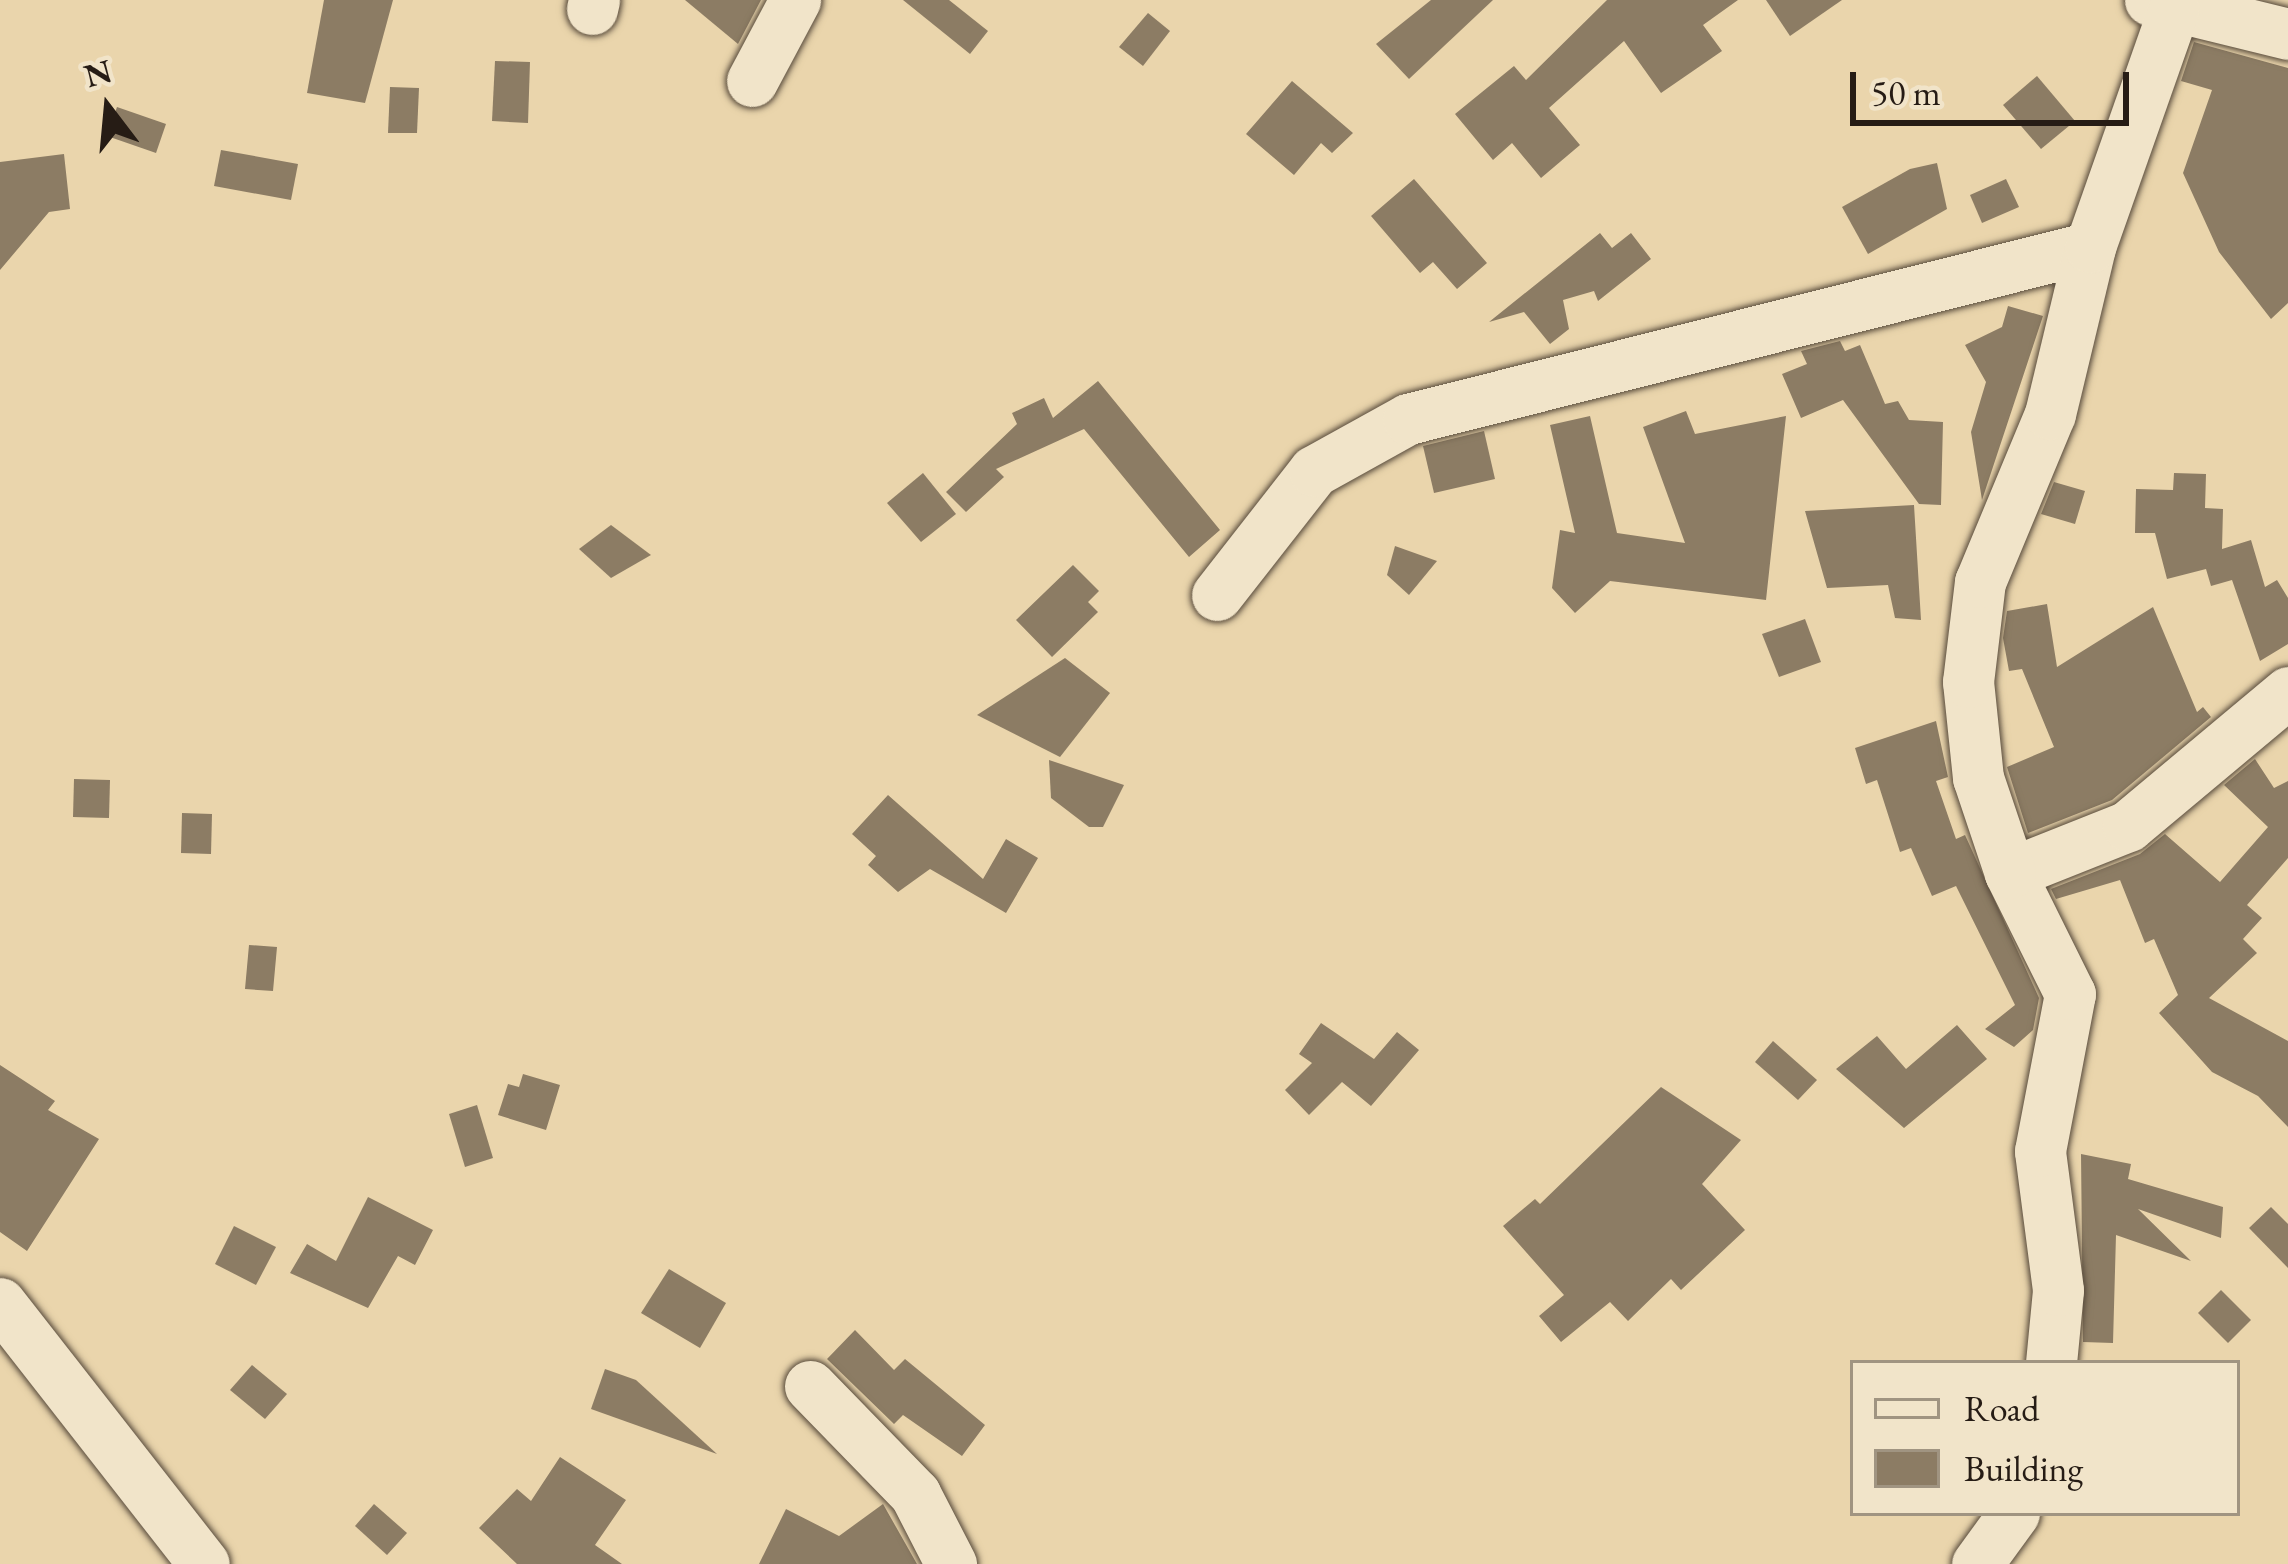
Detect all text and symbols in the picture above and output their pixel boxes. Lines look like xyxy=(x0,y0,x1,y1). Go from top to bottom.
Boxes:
north arrow xyxy=(48,48,168,168)
scale bar xyxy=(1856,48,2135,122)
text: N xyxy=(79,49,117,97)
text: 50 m xyxy=(1871,69,1941,116)
legend xyxy=(1850,1360,2240,1516)
text: Road xyxy=(1964,1385,2039,1432)
text: Building xyxy=(1964,1445,2083,1492)

